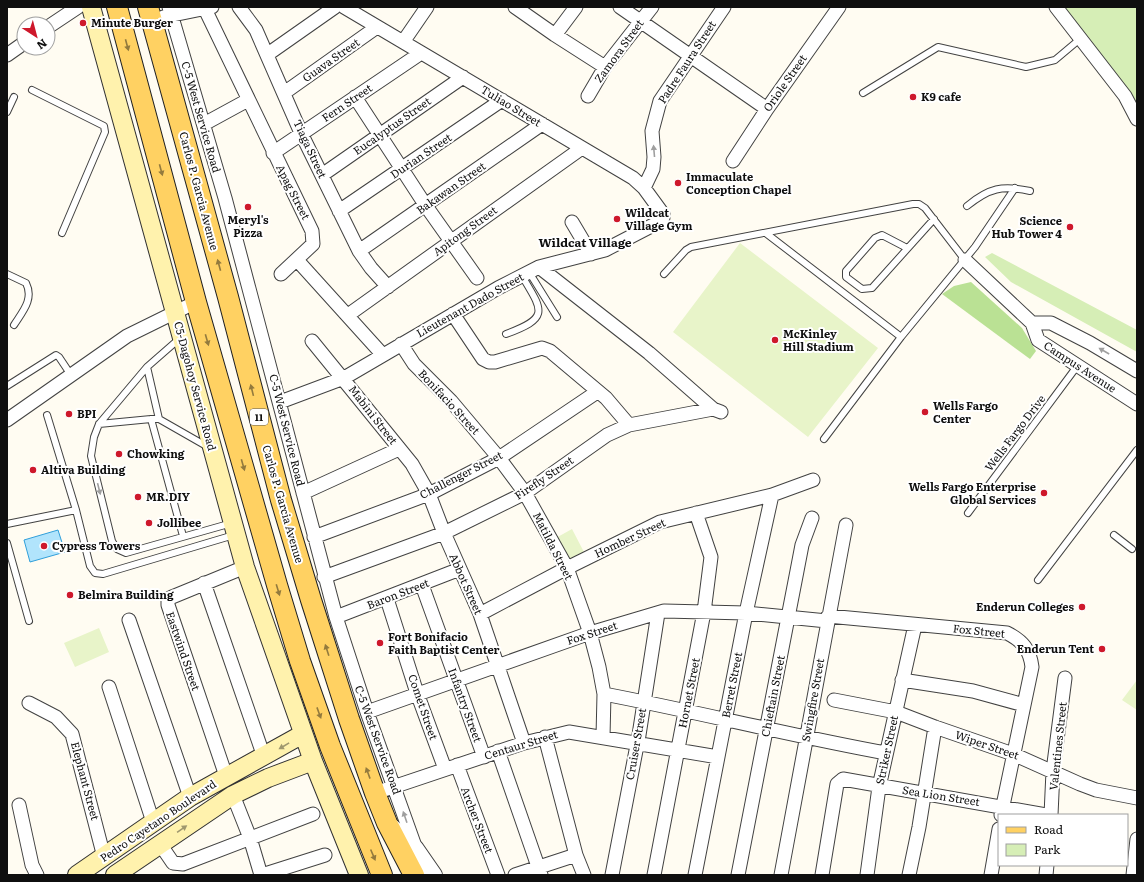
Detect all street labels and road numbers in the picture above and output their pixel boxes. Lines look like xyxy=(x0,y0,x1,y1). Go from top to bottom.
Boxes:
street label: Zamora Street xyxy=(590,15,647,85)
street label: Padre Faura Street xyxy=(653,16,719,106)
street label: Guava Street xyxy=(299,33,363,85)
street label: Oriole Street xyxy=(759,50,810,114)
street label: C-5 West Service Road xyxy=(178,59,226,174)
street label: Fern Street xyxy=(318,79,375,125)
street label: Tuliao Street xyxy=(478,81,545,130)
street label: Eucalyptus Street xyxy=(349,92,434,158)
street label: Tiaga Street xyxy=(290,117,332,181)
street label: Durian Street xyxy=(387,128,455,182)
street label: Carlos P. Garcia Avenue xyxy=(176,130,224,252)
street label: Bakawan Street xyxy=(412,157,489,217)
street label: Apag Street xyxy=(273,161,315,223)
street label: Apitong Street xyxy=(429,201,500,259)
street label: Lieutenant Dado Street xyxy=(413,268,527,340)
street label: C5-Dagohoy Service Road xyxy=(171,319,221,452)
street label: Campus Avenue xyxy=(1041,337,1120,396)
street label: Bonifacio Street xyxy=(415,365,485,438)
street label: C-5 West Service Road xyxy=(266,372,310,488)
street label: Mabini Street xyxy=(346,381,402,448)
street label: Wells Fargo Drive xyxy=(980,391,1048,474)
road number: 11 xyxy=(250,409,268,425)
street label: Carlos P. Garcia Avenue xyxy=(259,443,309,565)
street label: Challenger Street xyxy=(416,446,505,502)
street label: Firefly Street xyxy=(511,451,577,503)
street label: Matilda Street xyxy=(530,509,578,583)
street label: Homber Street xyxy=(591,513,668,561)
street label: Abbot Street xyxy=(446,551,488,617)
street label: Baron Street xyxy=(364,574,432,612)
street label: Eastwind Street xyxy=(163,609,205,693)
street label: Fox Street xyxy=(564,616,620,648)
street label: Fox Street xyxy=(952,619,1007,641)
street label: Berret Street xyxy=(717,650,745,719)
street label: Chieftain Street xyxy=(756,653,788,738)
street label: Hornet Street xyxy=(673,656,703,729)
street label: Swingfire Street xyxy=(797,656,827,743)
street label: Infantry Street xyxy=(445,665,487,745)
street label: Comet Street xyxy=(405,672,443,742)
street label: C-5 West Service Road xyxy=(352,683,406,797)
street label: Valentines Street xyxy=(1044,700,1070,791)
street label: Cruiser Street xyxy=(621,706,649,781)
street label: Striker Street xyxy=(871,713,901,786)
street label: Centaur Street xyxy=(482,725,560,763)
street label: Wiper Street xyxy=(953,726,1022,763)
street label: Elephant Street xyxy=(68,740,104,822)
street label: Pedro Cayetano Boulevard xyxy=(96,775,219,865)
street label: Sea Lion Street xyxy=(901,781,982,809)
street label: Archer Street xyxy=(458,784,498,856)

